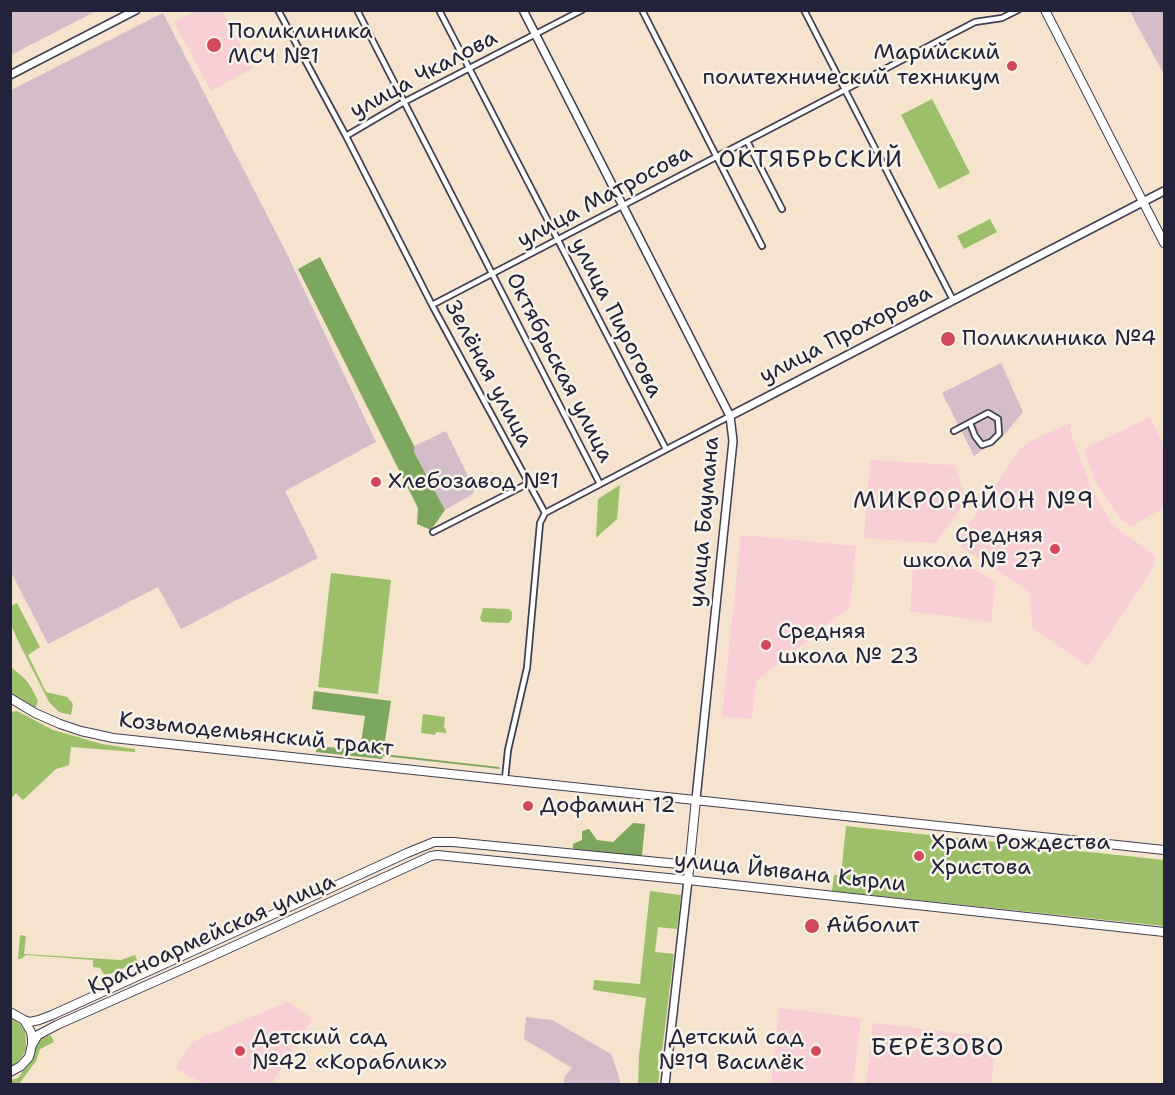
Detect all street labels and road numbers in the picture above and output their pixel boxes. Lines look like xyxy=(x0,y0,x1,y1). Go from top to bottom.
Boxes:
street label: улица Чкалова xyxy=(346,25,502,125)
street label: улица Матросова xyxy=(513,140,697,254)
street label: улица Пирогова xyxy=(564,234,668,402)
street label: Октябрьская улица xyxy=(500,269,618,467)
street label: улица Прохорова xyxy=(755,280,937,390)
street label: Зелёная улица xyxy=(438,296,538,452)
street label: улица Баумана xyxy=(684,435,726,609)
street label: Козьмодемьянский тракт xyxy=(117,707,395,763)
street label: улица Йывана Кырли xyxy=(673,848,907,898)
street label: Красноармейская улица xyxy=(84,869,340,1001)

